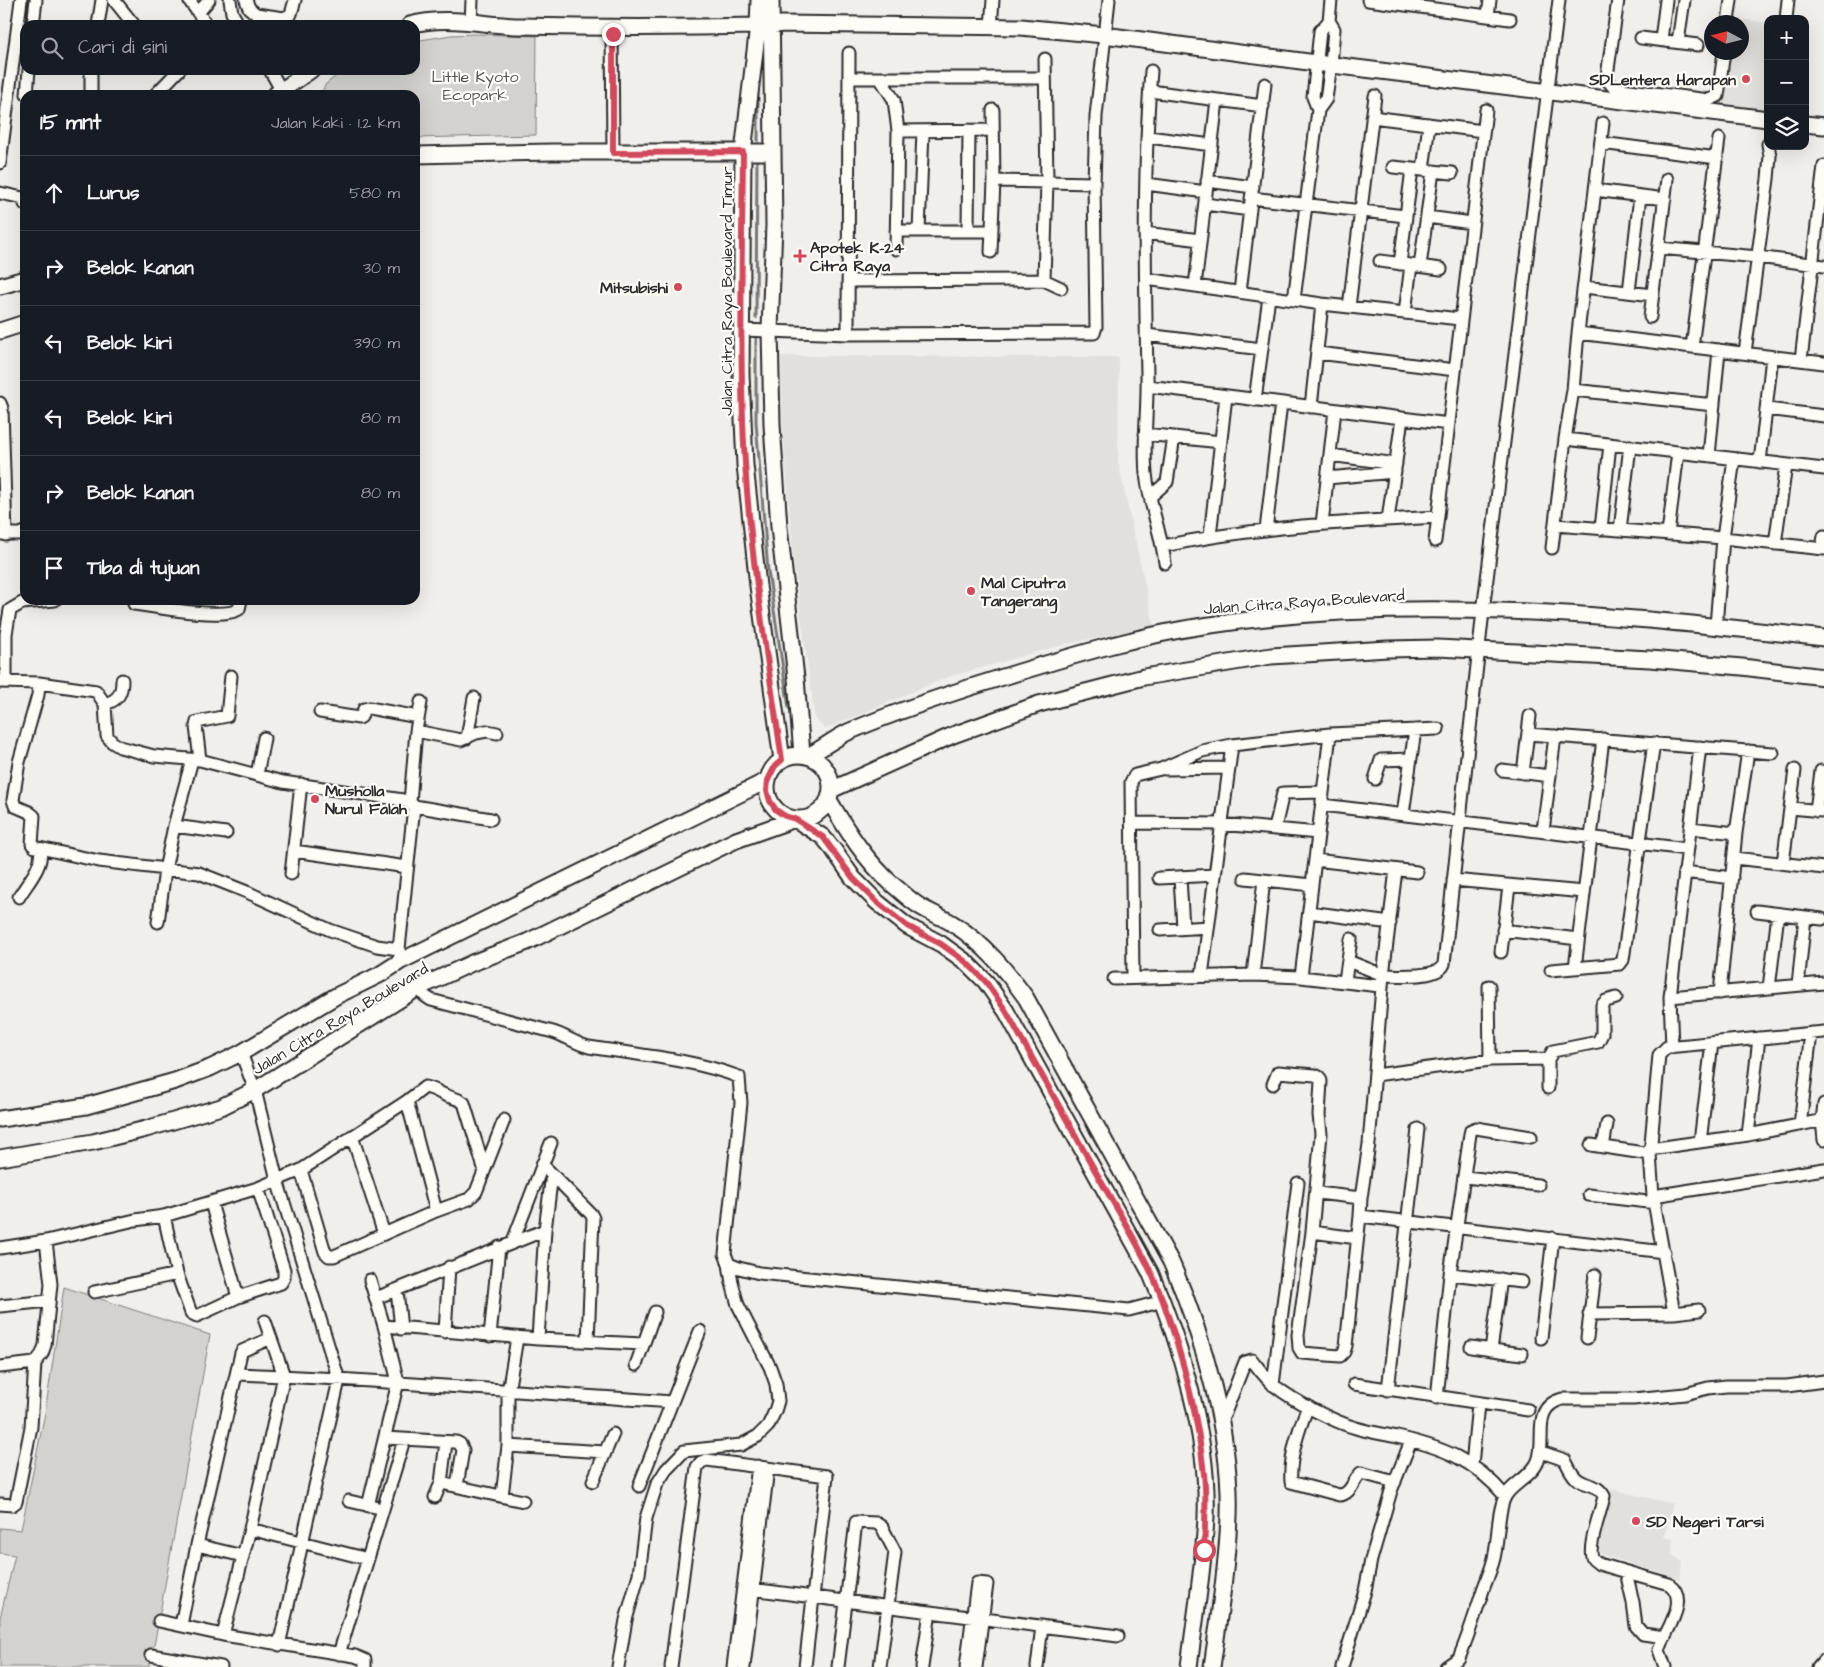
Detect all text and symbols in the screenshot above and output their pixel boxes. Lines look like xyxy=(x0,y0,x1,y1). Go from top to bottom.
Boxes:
north arrow xyxy=(1704,15,1749,60)
map controls xyxy=(1764,15,1809,150)
button: + xyxy=(1764,15,1809,60)
search box xyxy=(20,20,420,75)
route end xyxy=(602,23,625,46)
icon: search xyxy=(38,34,66,62)
text: Cari di sini xyxy=(78,34,167,61)
button: − xyxy=(1764,60,1809,105)
park label: Little Kyoto Ecopark xyxy=(432,66,518,106)
place label: SDLentera Harapan xyxy=(1588,69,1736,91)
marker: SDLentera Harapan xyxy=(1740,73,1752,85)
button: layers xyxy=(1764,105,1809,150)
text: 15 mnt xyxy=(40,108,101,137)
text: Jalan kaki · 1.2 km xyxy=(271,112,400,134)
street label: Jalan Citra Raya Boulevard Timur xyxy=(716,166,739,416)
icon: ahead xyxy=(40,179,68,207)
text: Lurus xyxy=(87,180,139,207)
text: 580 m xyxy=(349,182,400,204)
place label: Apotek K-24 Citra Raya xyxy=(810,237,904,278)
marker: Apotek K-24 Citra Raya xyxy=(794,250,806,262)
icon: right xyxy=(40,254,68,282)
text: Belok kanan xyxy=(87,255,194,282)
text: 30 m xyxy=(363,257,400,279)
place label: Mitsubishi xyxy=(600,277,669,299)
marker: Mitsubishi xyxy=(672,281,684,293)
icon: left xyxy=(40,329,68,357)
text: Belok kiri xyxy=(87,330,172,357)
text: 390 m xyxy=(354,332,400,354)
icon: left xyxy=(40,404,68,432)
text: Belok kiri xyxy=(87,405,172,432)
text: 80 m xyxy=(361,407,400,429)
icon: right xyxy=(40,479,68,507)
text: Belok kanan xyxy=(87,480,194,507)
text: 80 m xyxy=(361,482,400,504)
icon: arrive xyxy=(40,554,68,582)
text: Tiba di tujuan xyxy=(87,555,199,582)
place label: Mal Ciputra Tangerang xyxy=(980,572,1066,614)
street label: Jalan Citra Raya Boulevard xyxy=(1203,584,1405,621)
marker: Mal Ciputra Tangerang xyxy=(965,585,977,597)
place label: Musholla Nurul Falah xyxy=(325,780,408,820)
marker: Musholla Nurul Falah xyxy=(309,793,321,805)
street label: Jalan Citra Raya Boulevard xyxy=(249,958,433,1081)
place label: SD Negeri Tarsi xyxy=(1645,1511,1764,1535)
marker: SD Negeri Tarsi xyxy=(1630,1515,1642,1527)
route start xyxy=(1193,1539,1216,1562)

